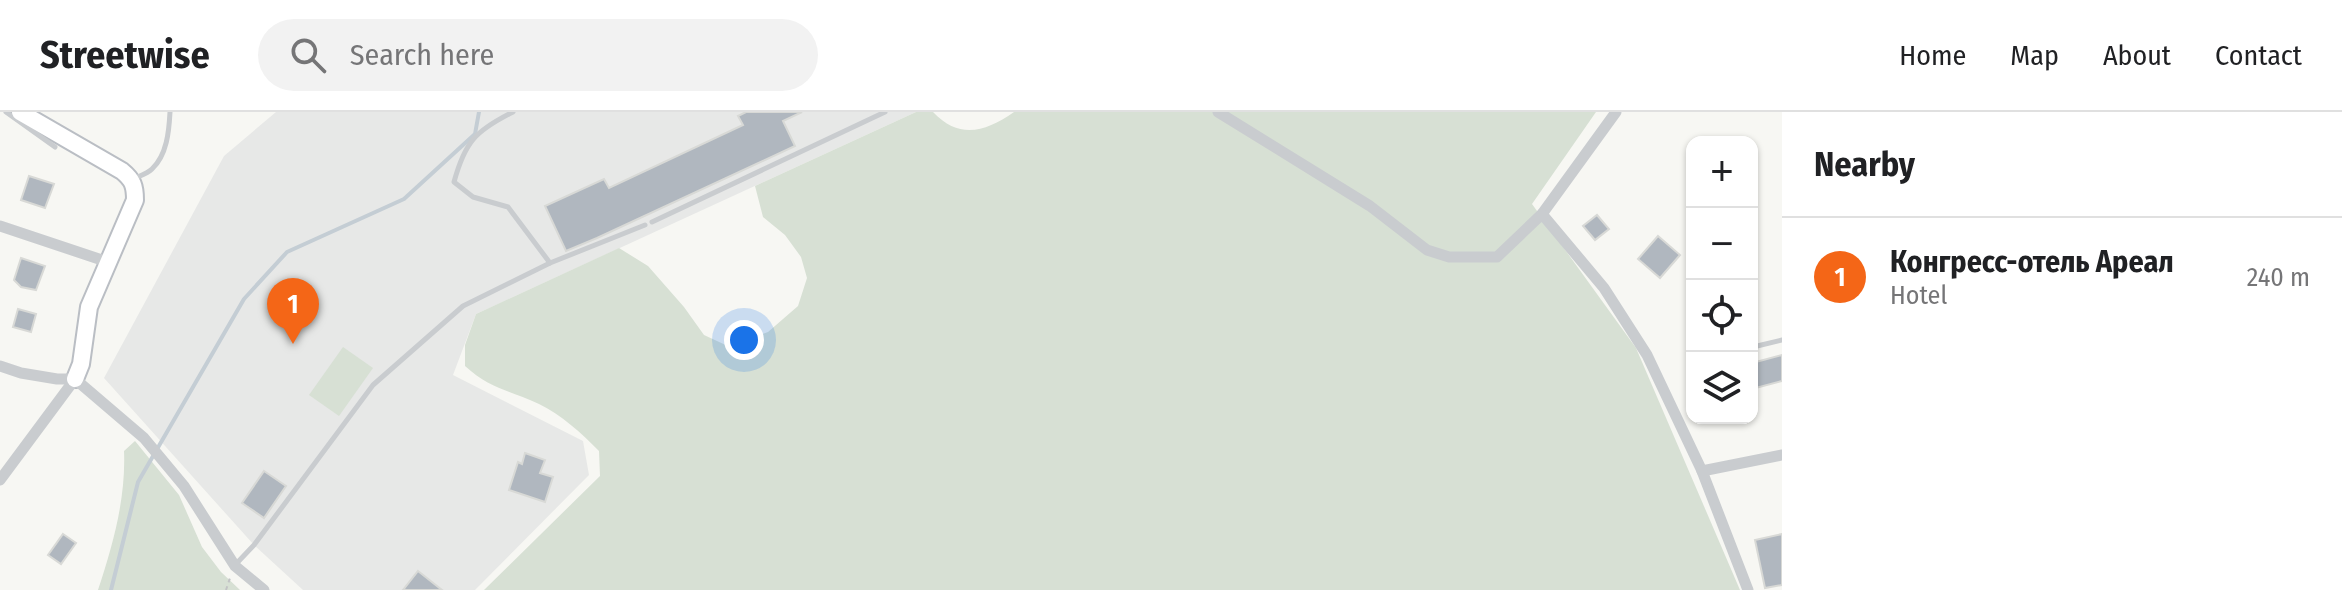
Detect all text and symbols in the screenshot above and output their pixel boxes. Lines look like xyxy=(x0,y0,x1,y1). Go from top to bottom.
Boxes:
search box xyxy=(258,19,818,91)
text: Streetwise xyxy=(40,32,210,78)
icon: search xyxy=(286,33,330,77)
text: Search here xyxy=(350,37,494,73)
text: Home xyxy=(1899,39,1966,72)
text: Map xyxy=(2010,39,2059,72)
text: About xyxy=(2103,39,2171,72)
text: Contact xyxy=(2215,39,2302,72)
map controls xyxy=(1686,136,1758,424)
button: + xyxy=(1686,136,1758,208)
text: Nearby xyxy=(1814,144,1915,185)
button: − xyxy=(1686,208,1758,280)
text: Конгресс-отель Ареал xyxy=(1890,244,2174,280)
text: 1 xyxy=(1835,262,1846,293)
text: 240 m xyxy=(2247,262,2310,293)
pin: 1 xyxy=(267,278,319,344)
button: locate xyxy=(1686,280,1758,352)
text: Hotel xyxy=(1890,280,1947,311)
your location xyxy=(724,320,764,360)
button: layers xyxy=(1686,352,1758,424)

